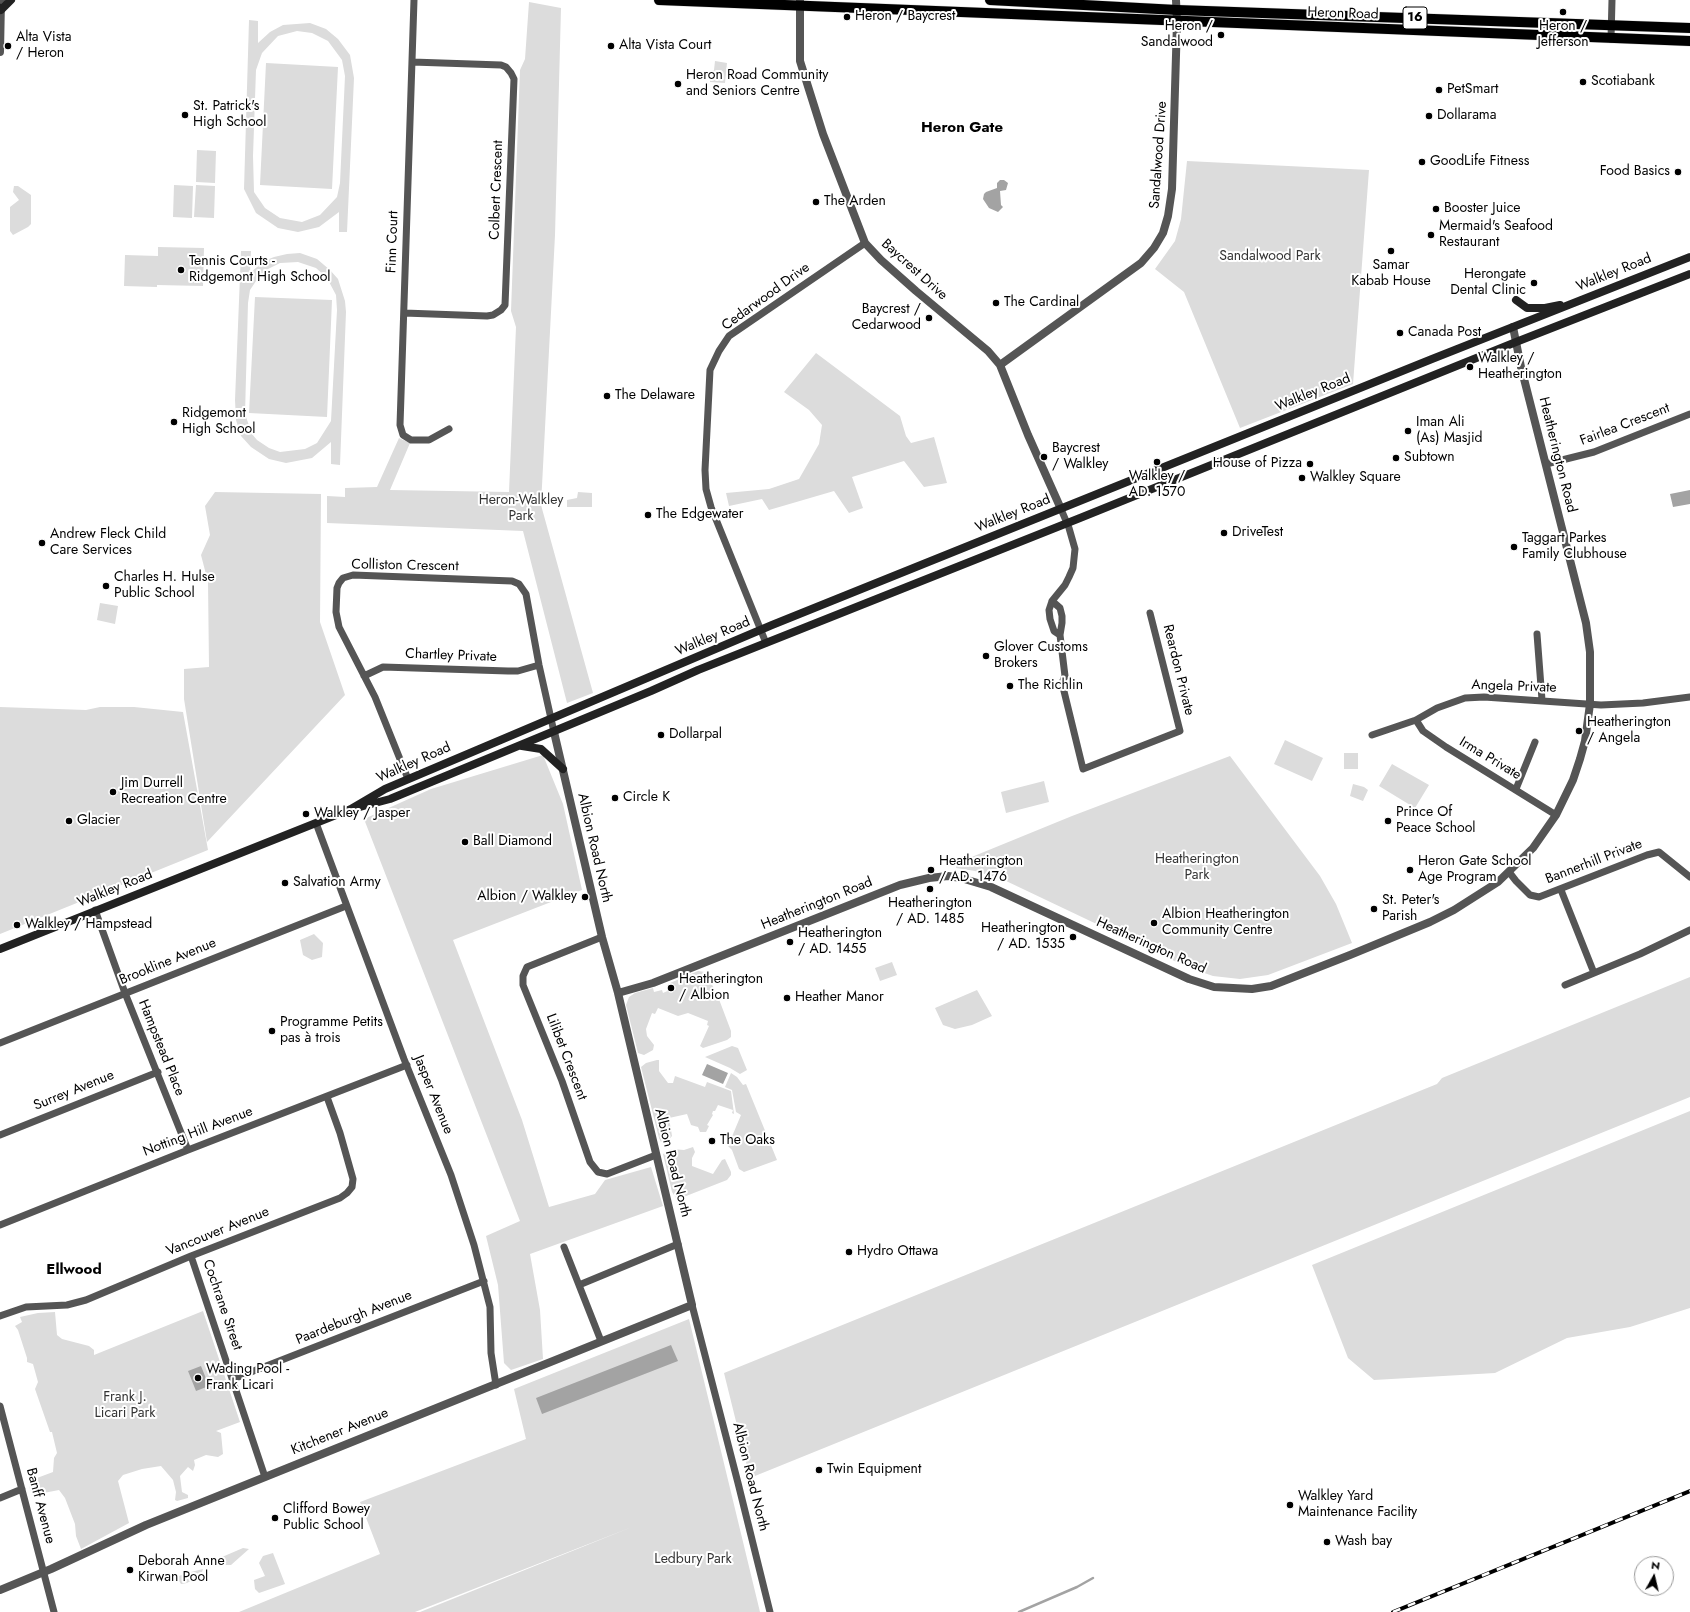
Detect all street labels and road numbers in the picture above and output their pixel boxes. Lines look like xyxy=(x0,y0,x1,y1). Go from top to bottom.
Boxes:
street label: Heron Road xyxy=(1307,4,1379,24)
road number: 16 xyxy=(1403,7,1427,29)
street label: Sandalwood Drive xyxy=(1147,101,1171,209)
street label: Colbert Crescent xyxy=(487,140,507,240)
street label: Finn Court xyxy=(384,211,402,273)
street label: Baycrest Drive xyxy=(877,236,951,304)
street label: Walkley Road xyxy=(1574,250,1654,296)
street label: Cedarwood Drive xyxy=(719,259,813,335)
street label: Walkley Road xyxy=(1273,370,1353,416)
street label: Heatherington Road xyxy=(1535,396,1579,514)
street label: Fairlea Crescent xyxy=(1578,400,1672,450)
street label: Walkley Road xyxy=(973,491,1053,537)
street label: Colliston Crescent xyxy=(351,557,459,575)
street label: Walkley Road xyxy=(673,614,753,660)
street label: Reardon Private xyxy=(1159,623,1197,717)
street label: Chartley Private xyxy=(405,646,497,666)
street label: Angela Private xyxy=(1471,677,1557,697)
street label: Irma Private xyxy=(1456,734,1524,784)
street label: Walkley Road xyxy=(374,739,454,787)
street label: Albion Road North xyxy=(573,792,615,904)
street label: Bannerhill Private xyxy=(1543,836,1645,888)
street label: Walkley Road xyxy=(75,866,155,912)
street label: Heatherington Road xyxy=(759,874,875,934)
street label: Heatherington Road xyxy=(1094,914,1208,978)
street label: Brookline Avenue xyxy=(117,935,219,989)
street label: Hampstead Place xyxy=(134,997,188,1099)
street label: Lilibet Crescent xyxy=(542,1011,590,1103)
street label: Jasper Avenue xyxy=(410,1053,456,1137)
street label: Surrey Avenue xyxy=(31,1067,117,1115)
street label: Notting Hill Avenue xyxy=(141,1103,255,1161)
street label: Albion Road North xyxy=(650,1107,694,1219)
street label: Vancouver Avenue xyxy=(164,1204,272,1260)
street label: Cochrane Street xyxy=(199,1257,245,1353)
street label: Paardeburgh Avenue xyxy=(293,1287,415,1349)
street label: Kitchener Avenue xyxy=(289,1405,391,1459)
street label: Albion Road North xyxy=(728,1421,772,1533)
street label: Banff Avenue xyxy=(22,1466,58,1546)

